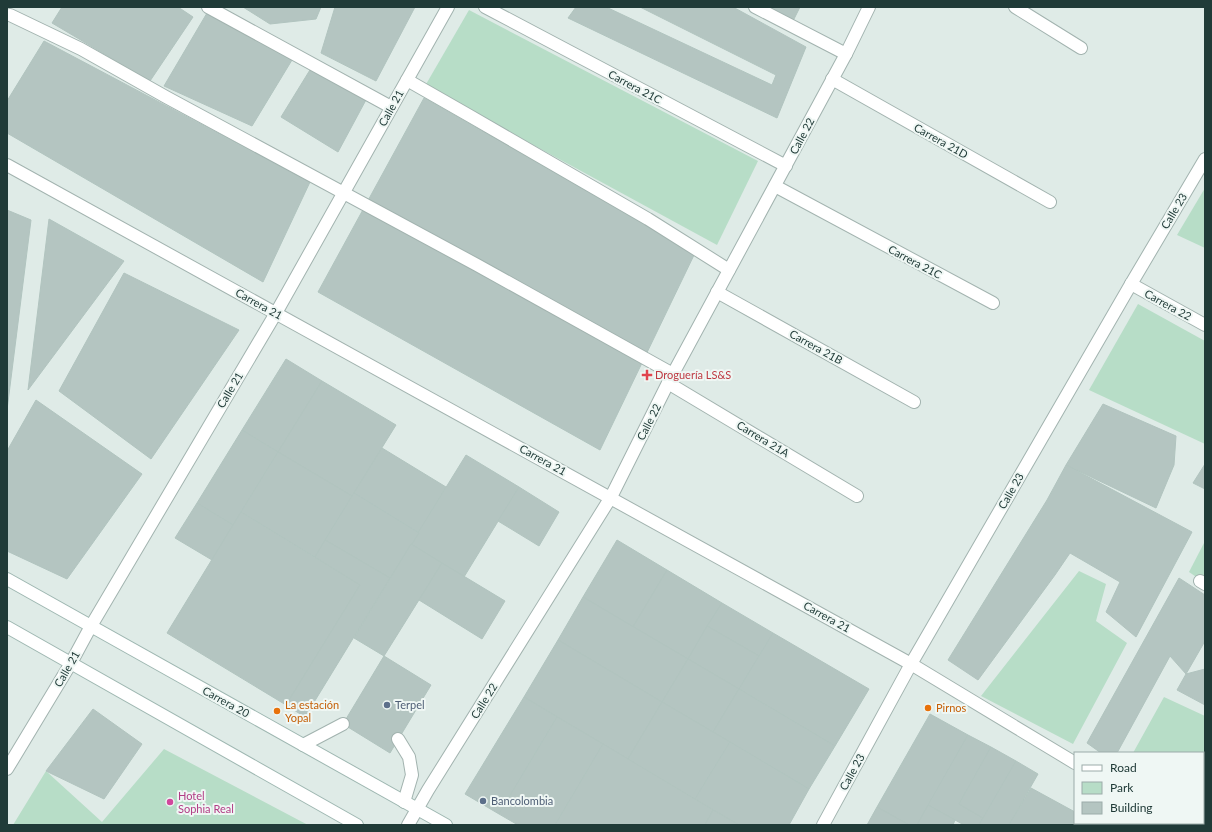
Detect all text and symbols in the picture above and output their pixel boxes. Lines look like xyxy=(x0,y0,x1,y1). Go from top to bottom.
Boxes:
street label: Carrera 21C xyxy=(606,67,665,106)
street label: Calle 21 xyxy=(375,87,406,128)
street label: Calle 22 xyxy=(787,115,817,156)
street label: Carrera 21D xyxy=(912,120,971,161)
street label: Calle 23 xyxy=(1158,191,1189,231)
street label: Carrera 21C xyxy=(886,242,945,281)
street label: Carrera 21 xyxy=(234,285,285,322)
street label: Carrera 22 xyxy=(1143,286,1194,323)
street label: Carrera 21B xyxy=(788,327,845,366)
place label: Droguería LS&S xyxy=(655,368,731,381)
street label: Calle 21 xyxy=(214,370,245,410)
marker: Droguería LS&S xyxy=(642,370,652,380)
street label: Calle 22 xyxy=(634,401,663,442)
street label: Carrera 21A xyxy=(735,418,792,460)
street label: Carrera 21 xyxy=(518,441,569,478)
street label: Calle 23 xyxy=(995,470,1026,511)
street label: Carrera 21 xyxy=(802,598,853,635)
street label: Calle 21 xyxy=(51,648,82,689)
street label: Calle 22 xyxy=(468,681,500,721)
street label: Carrera 20 xyxy=(201,683,252,720)
place label: La estación Yopal xyxy=(285,698,339,724)
place label: Terpel xyxy=(395,698,425,711)
marker: Terpel xyxy=(382,700,392,710)
place label: Pirnos xyxy=(936,701,967,714)
marker: Pirnos xyxy=(923,703,933,713)
marker: La estación Yopal xyxy=(272,706,282,716)
street label: Calle 23 xyxy=(836,751,867,792)
legend xyxy=(1074,752,1204,824)
text: Road xyxy=(1110,760,1137,775)
text: Park xyxy=(1110,780,1134,795)
place label: Hotel Sophia Real xyxy=(178,789,234,815)
place label: Bancolombia xyxy=(491,794,553,807)
marker: Bancolombia xyxy=(478,796,488,806)
marker: Hotel Sophia Real xyxy=(165,797,175,807)
text: Building xyxy=(1110,800,1153,815)

